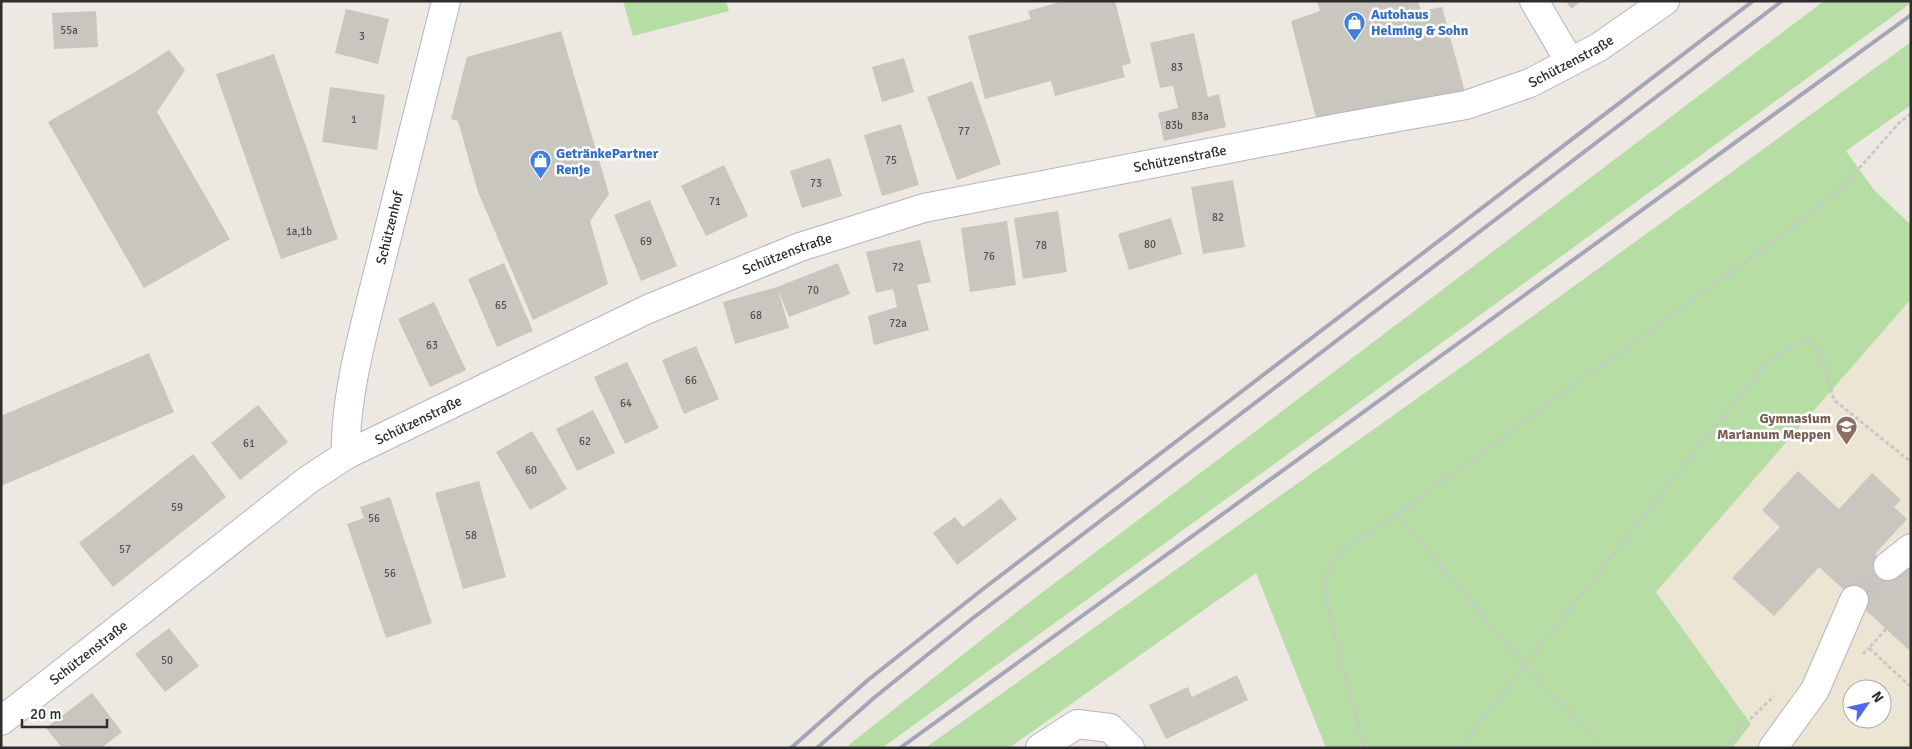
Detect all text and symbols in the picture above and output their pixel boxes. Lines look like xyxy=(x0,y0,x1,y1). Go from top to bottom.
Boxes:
place label: Autohaus Helming & Sohn xyxy=(1371,6,1469,39)
shop icon: Autohaus Helming & Sohn xyxy=(1343,10,1367,41)
house number: 55a xyxy=(60,24,78,37)
house number: 3 xyxy=(359,30,365,43)
street label: Schützenstraße xyxy=(1525,31,1617,91)
house number: 83 xyxy=(1171,61,1183,74)
house number: 83a xyxy=(1191,110,1209,123)
house number: 1 xyxy=(351,113,357,126)
house number: 83b xyxy=(1165,119,1183,132)
house number: 77 xyxy=(958,125,970,138)
street label: Schützenstraße xyxy=(1132,141,1228,176)
place label: GetränkePartner Renje xyxy=(556,145,659,178)
shop icon: GetränkePartner Renje xyxy=(528,149,552,180)
house number: 75 xyxy=(885,154,897,167)
house number: 73 xyxy=(810,177,822,190)
street label: Schützenhof xyxy=(372,188,407,266)
house number: 71 xyxy=(709,195,721,208)
house number: 82 xyxy=(1212,211,1224,224)
house number: 1a,1b xyxy=(286,225,312,238)
street label: Schützenstraße xyxy=(740,229,834,278)
house number: 69 xyxy=(640,235,652,248)
house number: 80 xyxy=(1144,238,1156,251)
house number: 78 xyxy=(1035,239,1047,252)
house number: 76 xyxy=(983,250,995,263)
house number: 72 xyxy=(892,261,904,274)
house number: 70 xyxy=(807,284,819,297)
house number: 65 xyxy=(495,299,507,312)
house number: 68 xyxy=(750,309,762,322)
house number: 72a xyxy=(889,317,907,330)
house number: 63 xyxy=(426,339,438,352)
house number: 66 xyxy=(685,374,697,387)
street label: Schützenstraße xyxy=(372,392,464,448)
house number: 64 xyxy=(620,397,632,410)
place label: Gymnasium Marianum Meppen xyxy=(1717,410,1831,443)
school or university icon: Gymnasium Marianum Meppen xyxy=(1835,414,1859,445)
house number: 62 xyxy=(579,435,591,448)
house number: 61 xyxy=(243,437,255,450)
house number: 60 xyxy=(525,464,537,477)
house number: 59 xyxy=(171,501,183,514)
house number: 56 xyxy=(368,512,380,525)
house number: 58 xyxy=(465,529,477,542)
house number: 57 xyxy=(119,543,131,556)
house number: 56 xyxy=(384,567,396,580)
street label: Schützenstraße xyxy=(46,617,131,688)
house number: 50 xyxy=(161,654,173,667)
north arrow xyxy=(1842,679,1892,729)
text: N xyxy=(1868,688,1887,706)
scale bar xyxy=(22,696,108,728)
text: 20 m xyxy=(30,705,61,723)

